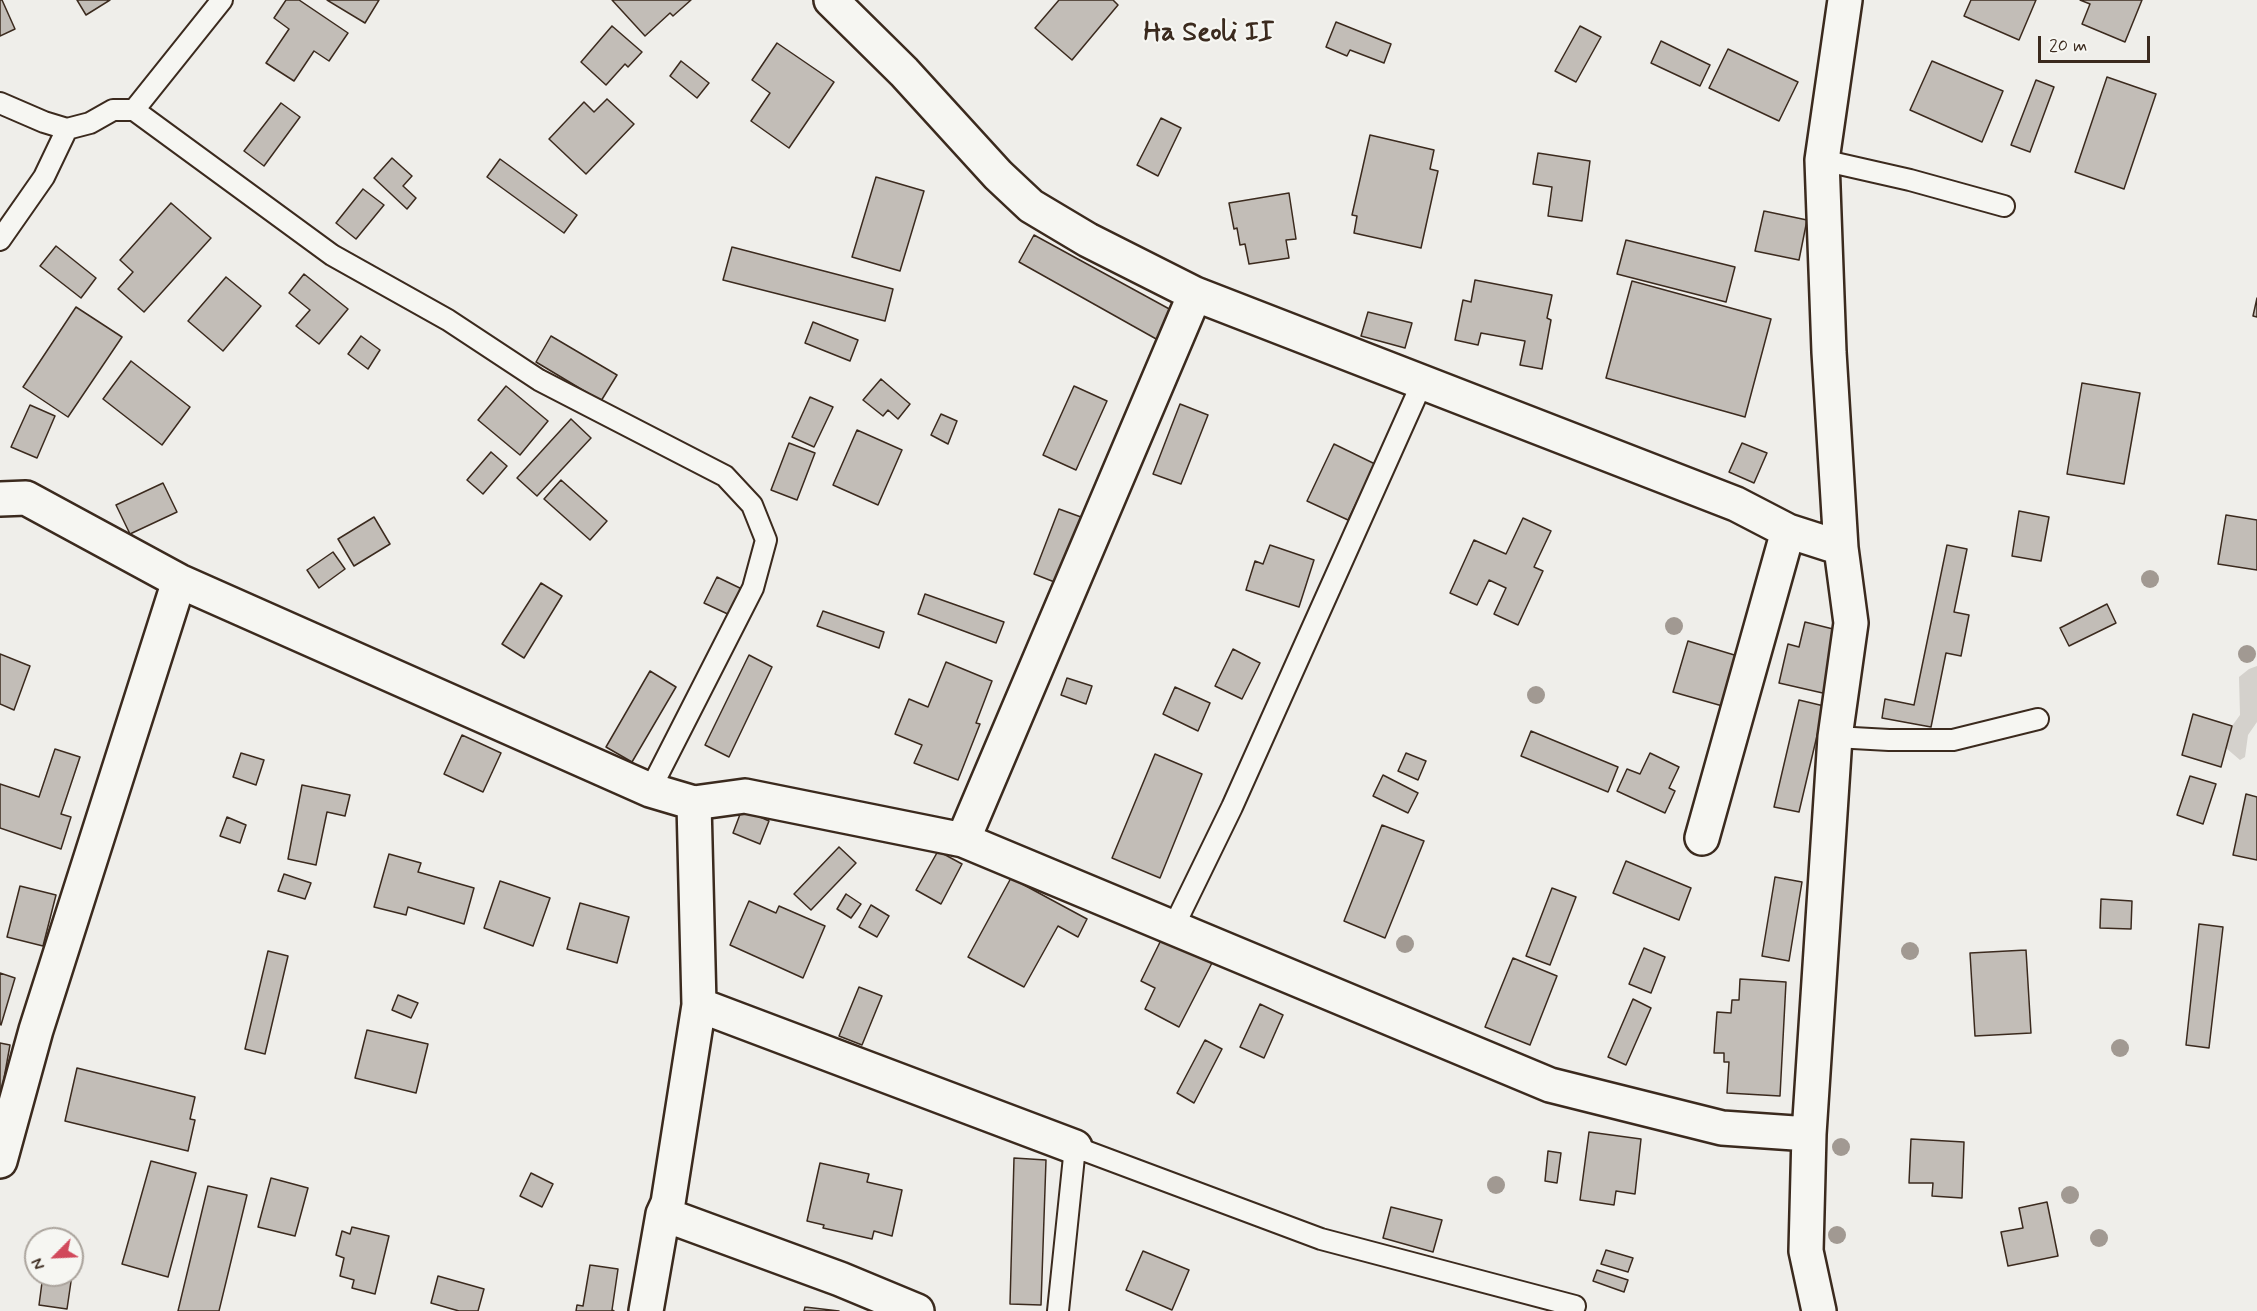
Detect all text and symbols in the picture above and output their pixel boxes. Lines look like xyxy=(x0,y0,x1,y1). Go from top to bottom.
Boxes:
district label: Ha Seoli II xyxy=(1144,18,1274,50)
scale bar xyxy=(2041,24,2154,62)
text: 20 m xyxy=(2049,34,2087,58)
north arrow xyxy=(24,1227,84,1287)
text: N xyxy=(27,1255,51,1273)

